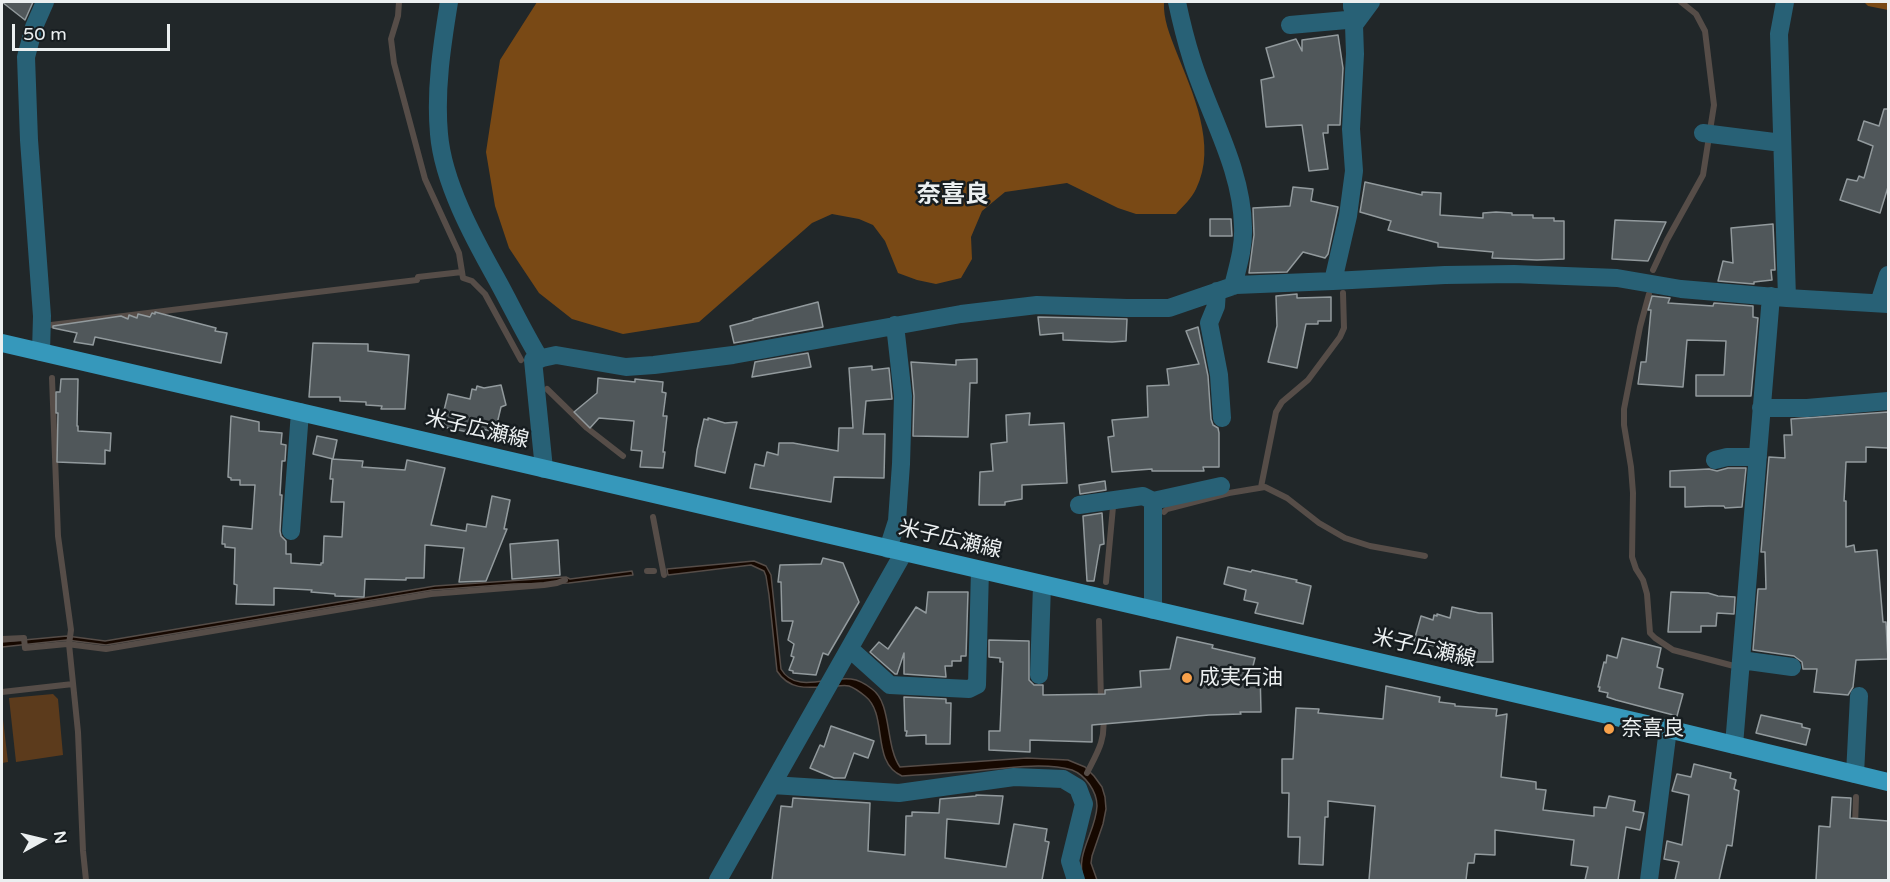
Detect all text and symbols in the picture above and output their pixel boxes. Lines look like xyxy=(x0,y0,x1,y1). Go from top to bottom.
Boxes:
scale bar xyxy=(15,12,172,50)
text: 50 m xyxy=(23,23,67,45)
district label: 奈喜良 xyxy=(917,182,989,210)
street label: 米子広瀬線 xyxy=(423,406,531,454)
street label: 米子広瀬線 xyxy=(896,516,1004,564)
street label: 米子広瀬線 xyxy=(1370,625,1478,673)
place label: 成実石油 xyxy=(1199,665,1283,691)
marker: 成実石油 xyxy=(1180,671,1194,685)
place label: 奈喜良 xyxy=(1621,716,1684,742)
marker: 奈喜良 xyxy=(1602,722,1616,736)
north arrow xyxy=(12,810,72,870)
text: N xyxy=(49,830,71,845)

